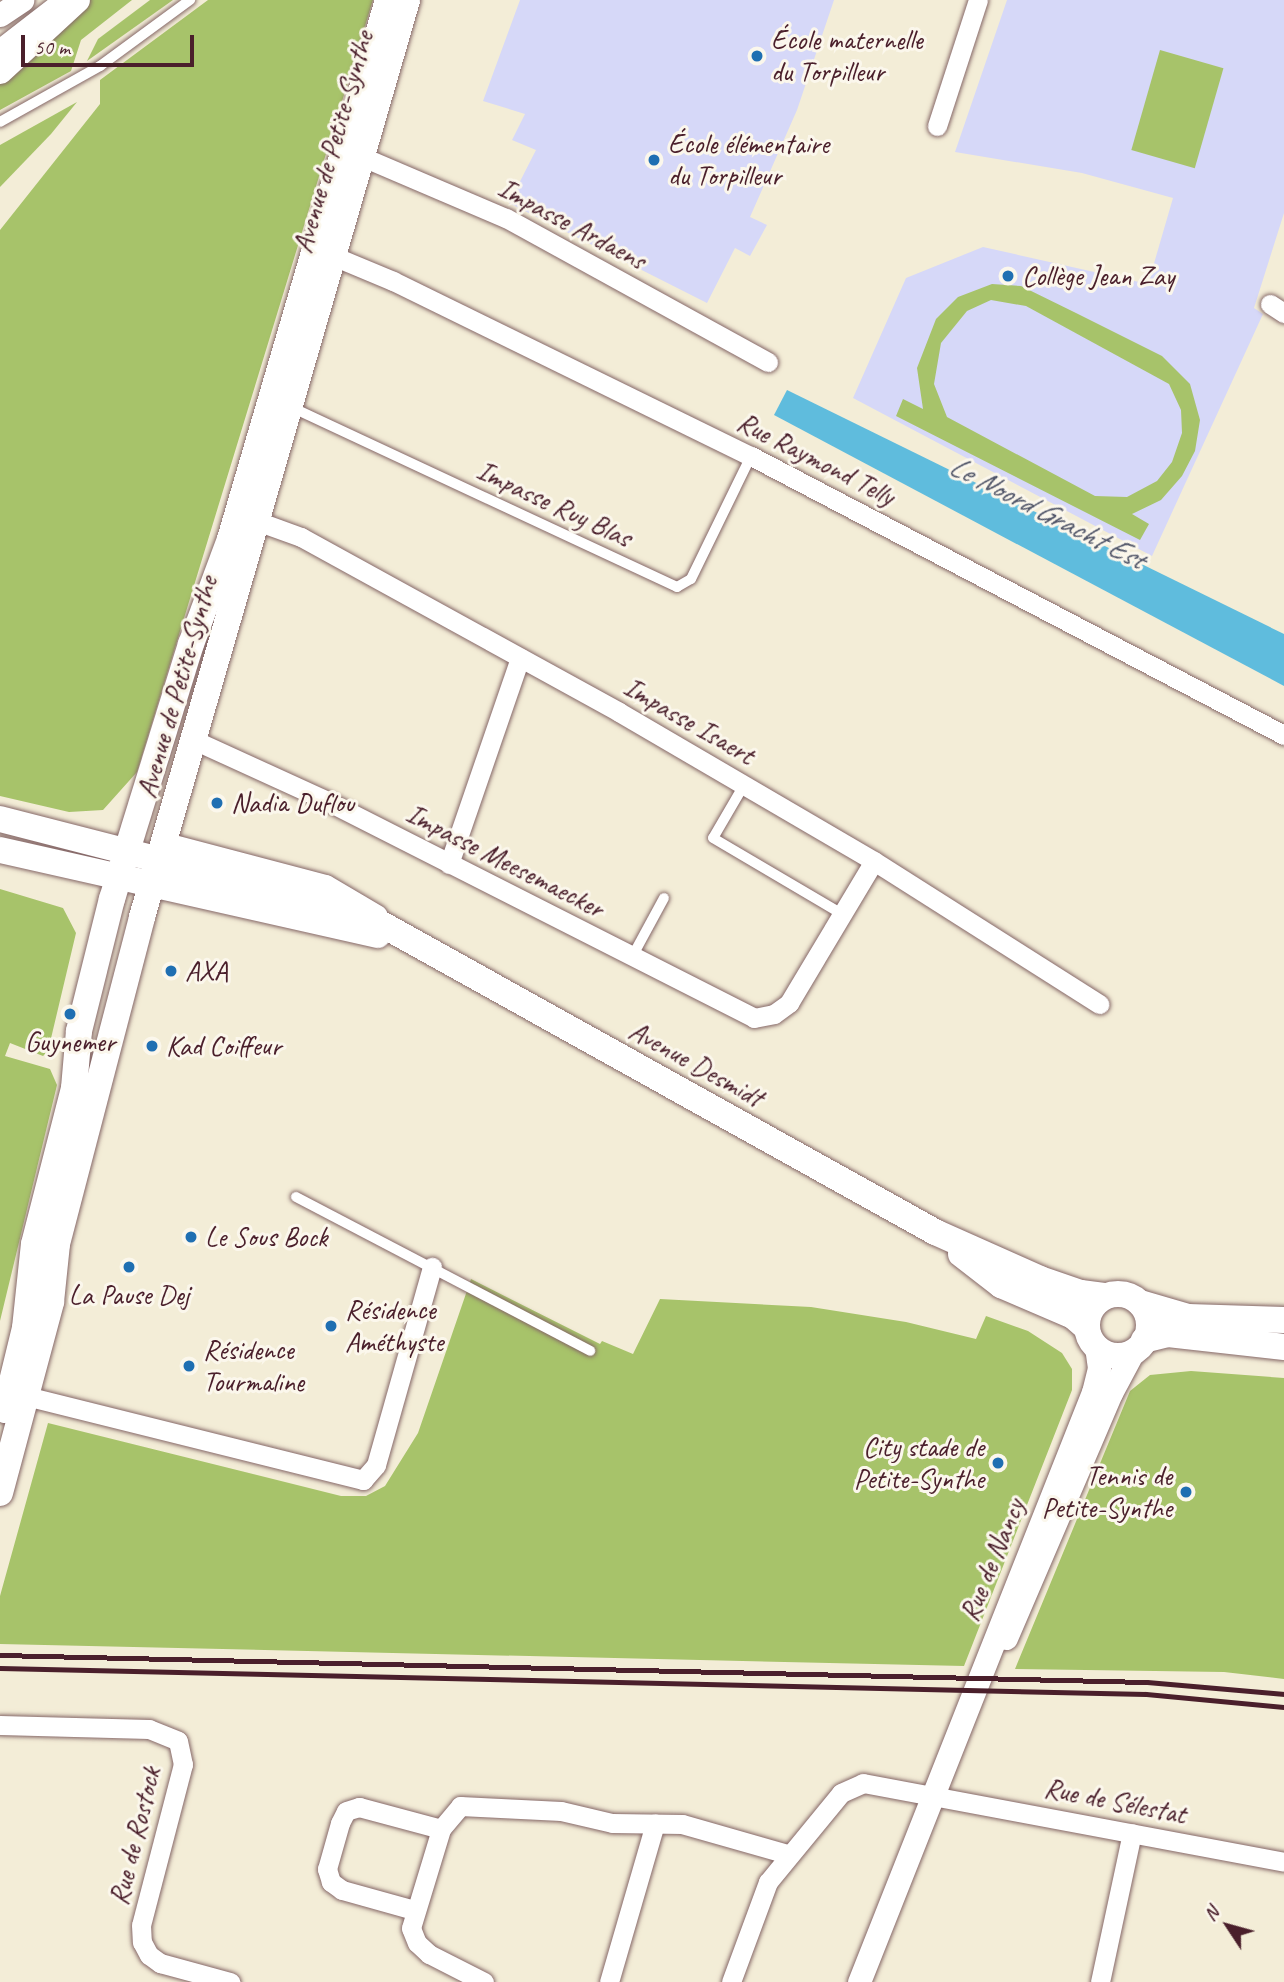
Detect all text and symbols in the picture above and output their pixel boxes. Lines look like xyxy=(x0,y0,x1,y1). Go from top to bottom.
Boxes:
scale bar xyxy=(24,21,198,65)
place label: École maternelle du Torpilleur xyxy=(771,23,923,89)
street label: Avenue de Petite-Synthe xyxy=(285,28,381,256)
text: 50 m xyxy=(34,34,70,60)
marker: École maternelle du Torpilleur xyxy=(749,48,765,64)
place label: École élémentaire du Torpilleur xyxy=(668,127,829,193)
marker: École élémentaire du Torpilleur xyxy=(646,152,662,168)
street label: Impasse Ardaens xyxy=(492,171,652,277)
place label: Collège Jean Zay xyxy=(1022,259,1173,293)
marker: Collège Jean Zay xyxy=(1000,268,1016,284)
street label: Rue Raymond Telly xyxy=(732,405,900,513)
water label: Le Noord Gracht Est xyxy=(943,447,1151,577)
street label: Impasse Ruy Blas xyxy=(471,454,637,554)
street label: Avenue de Petite-Synthe xyxy=(129,573,225,801)
street label: Impasse Isaert xyxy=(617,670,761,772)
place label: Nadia Duflou xyxy=(231,786,354,820)
marker: Nadia Duflou xyxy=(209,795,225,811)
street label: Impasse Meesemaecker xyxy=(399,796,611,926)
place label: AXA xyxy=(185,954,228,988)
marker: AXA xyxy=(163,963,179,979)
marker: Guynemer xyxy=(62,1006,78,1022)
street label: Avenue Desmidt xyxy=(623,1013,769,1115)
place label: Guynemer xyxy=(25,1025,115,1059)
place label: Kad Coiffeur xyxy=(166,1029,281,1063)
marker: Kad Coiffeur xyxy=(144,1038,160,1054)
place label: Le Sous Bock xyxy=(205,1220,327,1254)
marker: Le Sous Bock xyxy=(183,1229,199,1245)
marker: La Pause Dej xyxy=(121,1259,137,1275)
place label: La Pause Dej xyxy=(68,1278,190,1312)
place label: Résidence Améthyste xyxy=(345,1293,443,1359)
marker: Résidence Améthyste xyxy=(323,1318,339,1334)
place label: Résidence Tourmaline xyxy=(203,1333,304,1399)
marker: Résidence Tourmaline xyxy=(181,1358,197,1374)
place label: City stade de Petite-Synthe xyxy=(854,1430,984,1496)
marker: City stade de Petite-Synthe xyxy=(990,1455,1006,1471)
place label: Tennis de Petite-Synthe xyxy=(1042,1459,1172,1525)
marker: Tennis de Petite-Synthe xyxy=(1178,1484,1194,1500)
street label: Rue de Nancy xyxy=(952,1494,1032,1626)
street label: Rue de Rostock xyxy=(102,1763,168,1909)
street label: Rue de Sélestat xyxy=(1042,1771,1188,1831)
north arrow xyxy=(1193,1891,1263,1961)
text: N xyxy=(1198,1902,1224,1925)

